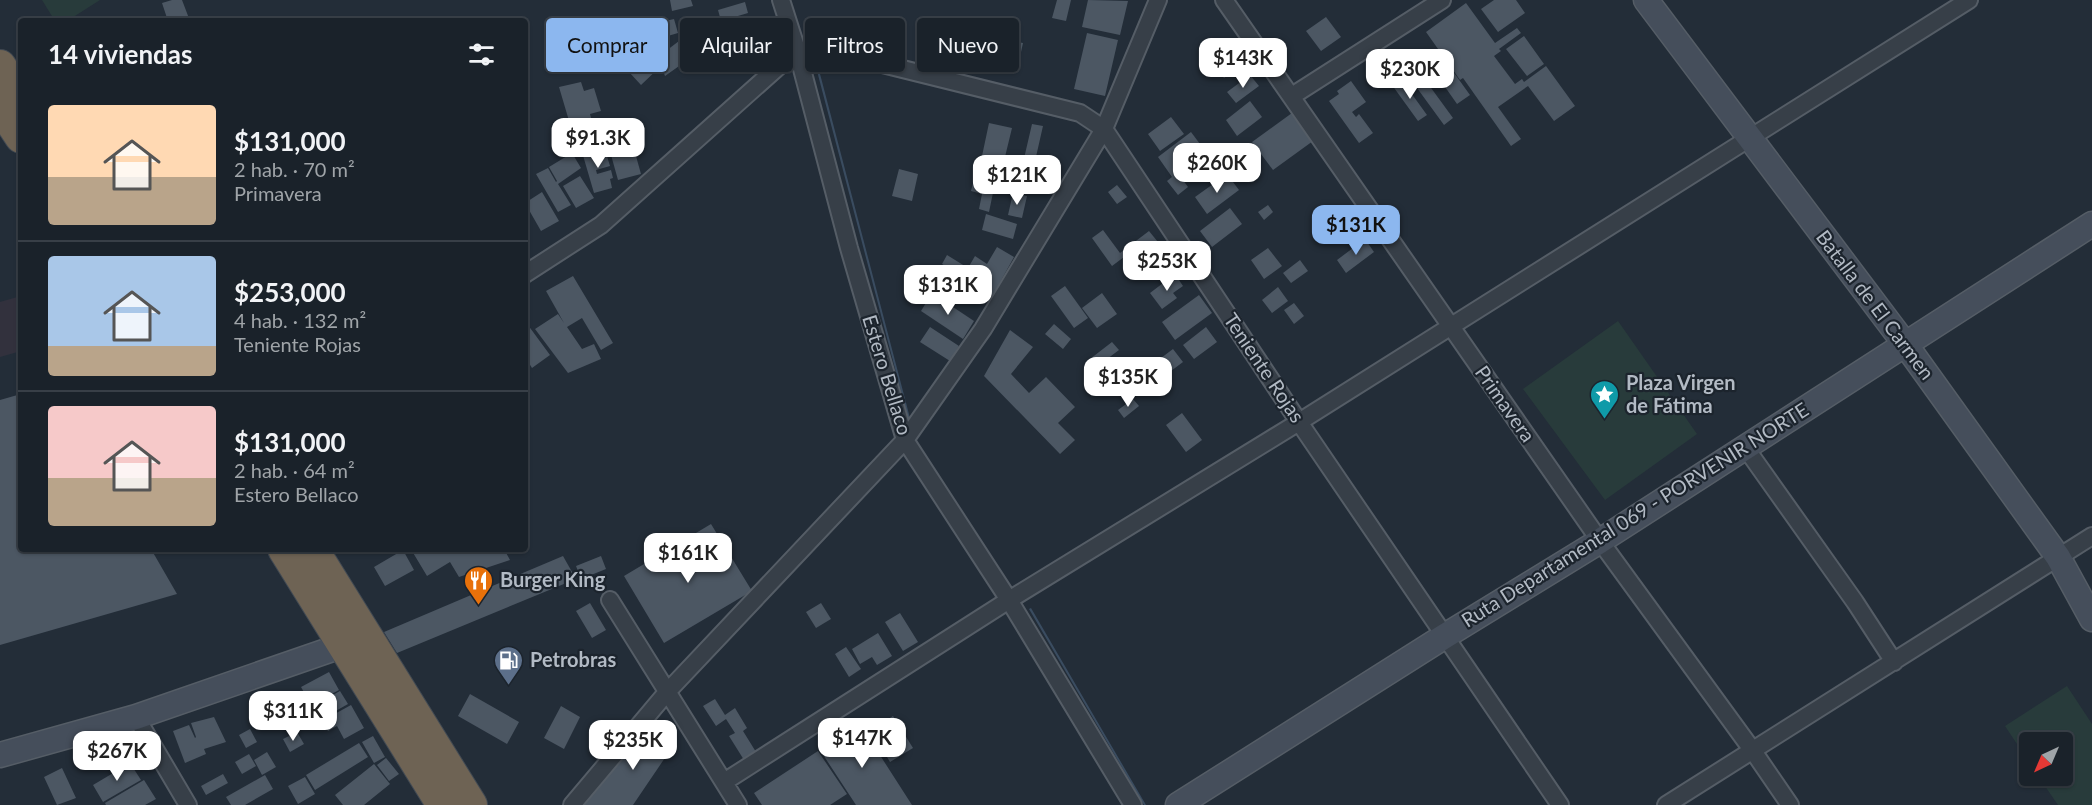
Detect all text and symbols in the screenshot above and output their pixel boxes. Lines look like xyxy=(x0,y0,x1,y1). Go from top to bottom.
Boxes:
chip: Comprar xyxy=(546,18,668,72)
chip: Alquilar xyxy=(680,18,793,72)
chip: Filtros xyxy=(805,18,905,72)
chip: Nuevo xyxy=(917,18,1019,72)
text: 14 viviendas xyxy=(48,38,192,70)
icon: filters xyxy=(465,38,498,71)
pin: $143K xyxy=(1201,38,1285,89)
text: $143K xyxy=(1213,45,1273,69)
pin: $230K xyxy=(1368,49,1452,100)
text: $230K xyxy=(1380,56,1440,80)
pin: $91.3K xyxy=(549,118,647,169)
text: $131,000 xyxy=(234,125,346,157)
text: $91.3K xyxy=(566,125,630,149)
icon: home xyxy=(96,129,168,201)
pin: $260K xyxy=(1175,143,1259,194)
text: $260K xyxy=(1187,150,1247,174)
pin: $121K xyxy=(975,155,1059,206)
text: 2 hab. · 70 m² xyxy=(234,157,355,181)
text: $121K xyxy=(987,162,1047,186)
text: Primavera xyxy=(234,181,322,205)
pin: $131K xyxy=(1314,205,1398,256)
text: $131K xyxy=(1326,212,1386,236)
street label: Batalla de El Carmen xyxy=(1812,225,1940,384)
pin: $253K xyxy=(1125,241,1209,292)
text: $253K xyxy=(1137,248,1197,272)
pin: $131K xyxy=(906,265,990,316)
text: $131K xyxy=(918,272,978,296)
text: $253,000 xyxy=(234,276,346,308)
icon: home xyxy=(96,280,168,352)
text: 4 hab. · 132 m² xyxy=(234,308,366,332)
street label: Teniente Rojas xyxy=(1219,308,1310,427)
street label: Estero Bellaco xyxy=(858,312,918,438)
text: Teniente Rojas xyxy=(234,332,361,356)
pin: $135K xyxy=(1086,357,1170,408)
street label: Primavera xyxy=(1471,361,1541,446)
text: $135K xyxy=(1098,364,1158,388)
place label: Plaza Virgen de Fátima xyxy=(1626,370,1736,417)
place icon: Plaza Virgen de Fátima xyxy=(1589,378,1621,420)
street label: Ruta Departamental 069 - PORVENIR NORTE xyxy=(1457,397,1812,632)
text: $131,000 xyxy=(234,426,346,458)
icon: home xyxy=(96,430,168,502)
text: 2 hab. · 64 m² xyxy=(234,458,355,482)
text: Estero Bellaco xyxy=(234,482,359,506)
pin: $161K xyxy=(646,533,730,584)
text: $161K xyxy=(658,540,718,564)
restaurant icon: Burger King xyxy=(463,564,495,606)
place label: Burger King xyxy=(500,567,606,591)
fuel station icon: Petrobras xyxy=(493,644,525,686)
place label: Petrobras xyxy=(530,647,616,671)
pin: $311K xyxy=(251,691,335,742)
text: $311K xyxy=(263,698,323,722)
pin: $147K xyxy=(820,718,904,769)
pin: $235K xyxy=(591,720,675,771)
text: $147K xyxy=(832,725,892,749)
text: $235K xyxy=(603,727,663,751)
pin: $267K xyxy=(75,731,159,782)
north arrow xyxy=(2019,732,2073,786)
map controls xyxy=(2019,732,2073,786)
text: $267K xyxy=(87,738,147,762)

